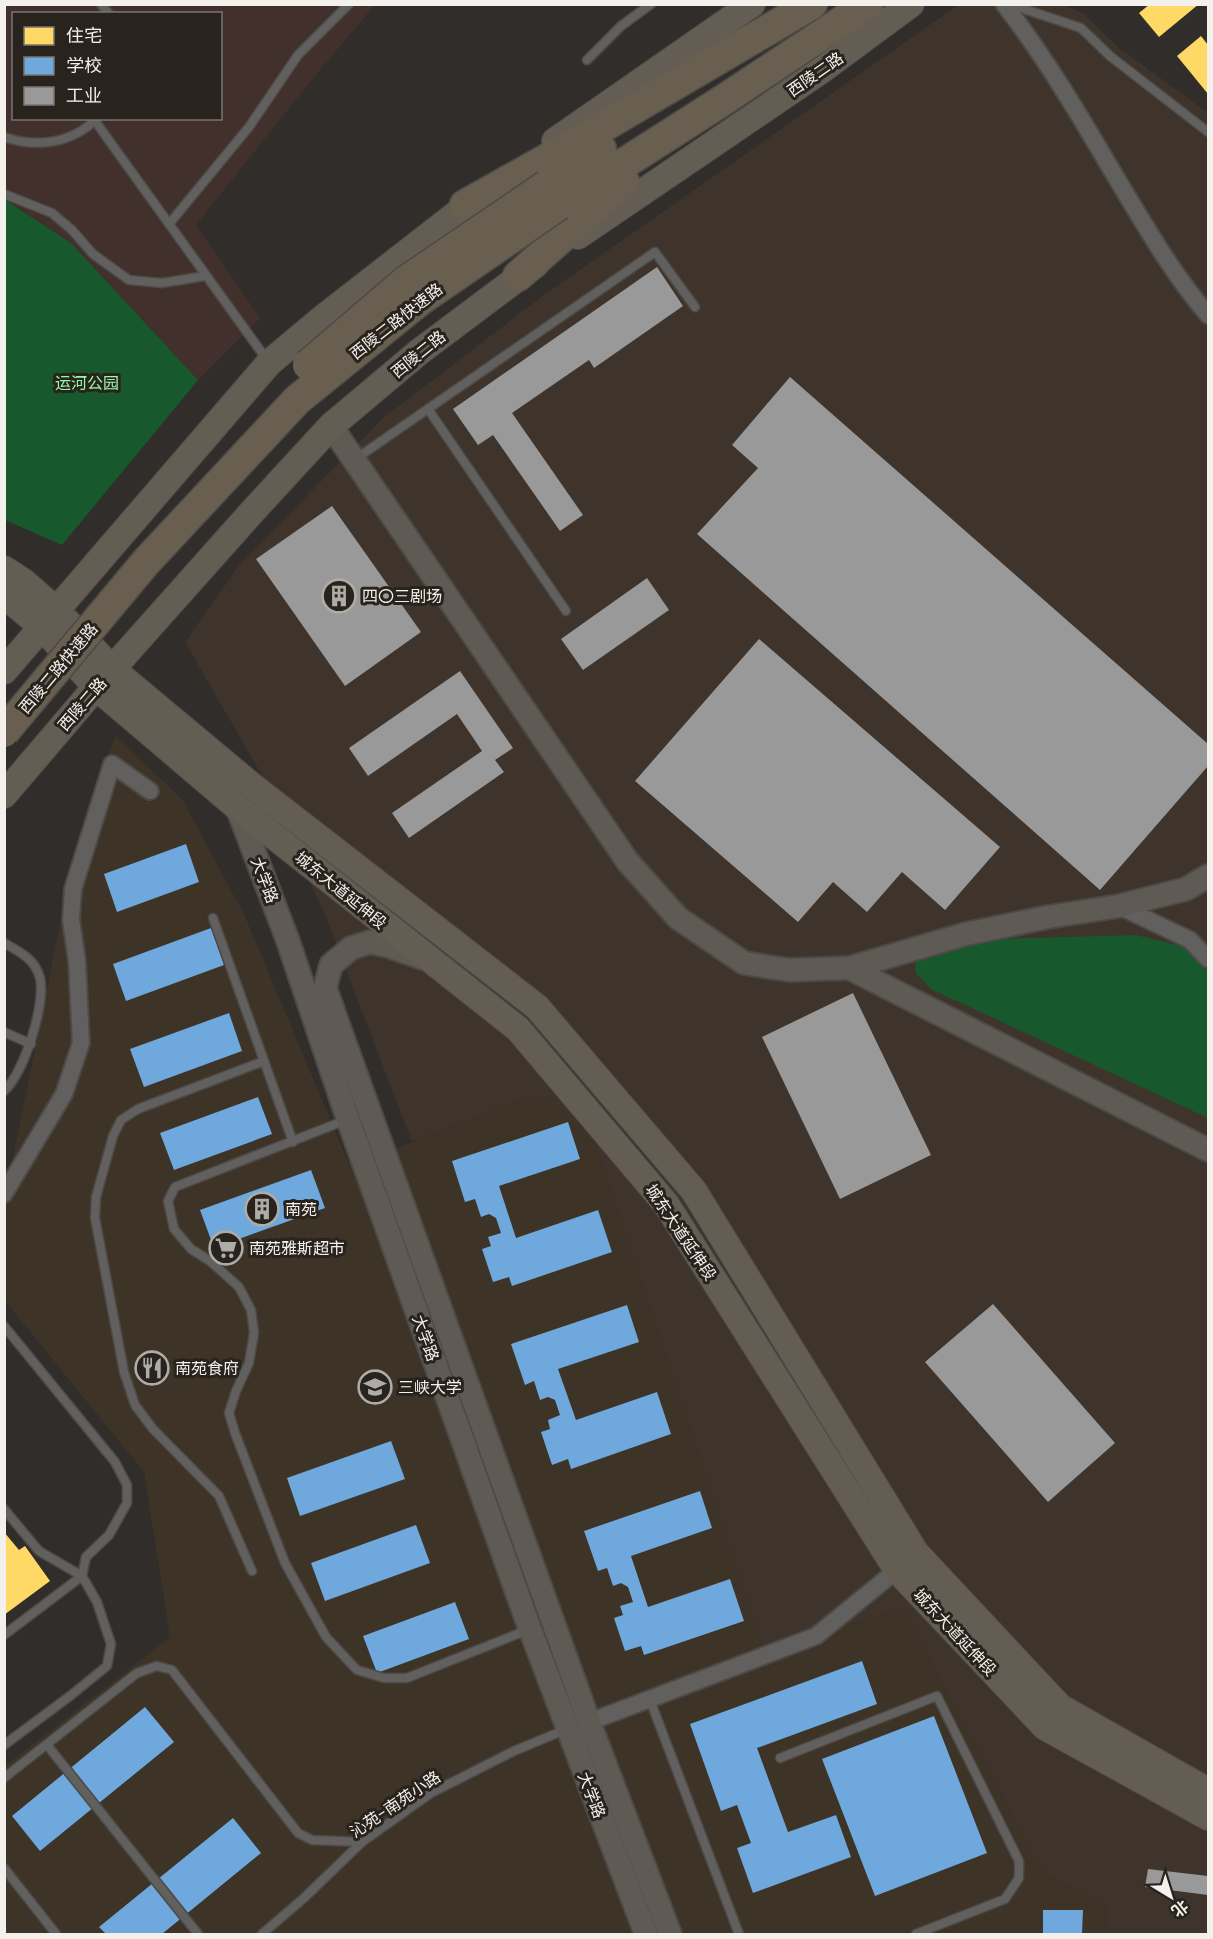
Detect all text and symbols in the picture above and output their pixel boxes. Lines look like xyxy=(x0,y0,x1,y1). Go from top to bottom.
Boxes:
legend xyxy=(12,12,222,120)
text: 住宅 xyxy=(66,23,102,48)
street label: 西陵二路 xyxy=(782,47,848,102)
text: 学校 xyxy=(66,53,102,78)
text: 工业 xyxy=(66,83,102,108)
street label: 西陵二路快速路 xyxy=(346,279,446,363)
street label: 西陵二路 xyxy=(387,326,449,382)
park label: 运河公园 xyxy=(55,372,119,395)
building icon: 四〇三剧场 xyxy=(321,578,357,614)
place label: 四〇三剧场 xyxy=(362,585,442,608)
street label: 西陵二路快速路 xyxy=(15,619,101,717)
street label: 西陵二路 xyxy=(54,674,110,734)
street label: 城东大道延伸段 xyxy=(290,846,391,935)
street label: 大学路 xyxy=(245,854,284,907)
street label: 城东大道延伸段 xyxy=(640,1179,721,1285)
building icon: 南苑 xyxy=(244,1191,280,1227)
place label: 南苑 xyxy=(285,1198,317,1221)
supermarket icon: 南苑雅斯超市 xyxy=(208,1230,244,1266)
place label: 南苑雅斯超市 xyxy=(249,1237,345,1260)
street label: 大学路 xyxy=(407,1312,445,1365)
restaurant icon: 南苑食府 xyxy=(134,1350,170,1386)
place label: 南苑食府 xyxy=(175,1357,239,1380)
school or university icon: 三峡大学 xyxy=(357,1369,393,1405)
place label: 三峡大学 xyxy=(398,1376,462,1399)
street label: 城东大道延伸段 xyxy=(908,1584,1001,1681)
street label: 沁苑-南苑小路 xyxy=(345,1766,445,1843)
street label: 大学路 xyxy=(572,1769,611,1822)
north arrow xyxy=(1141,1867,1201,1927)
text: 北 xyxy=(1167,1894,1193,1922)

